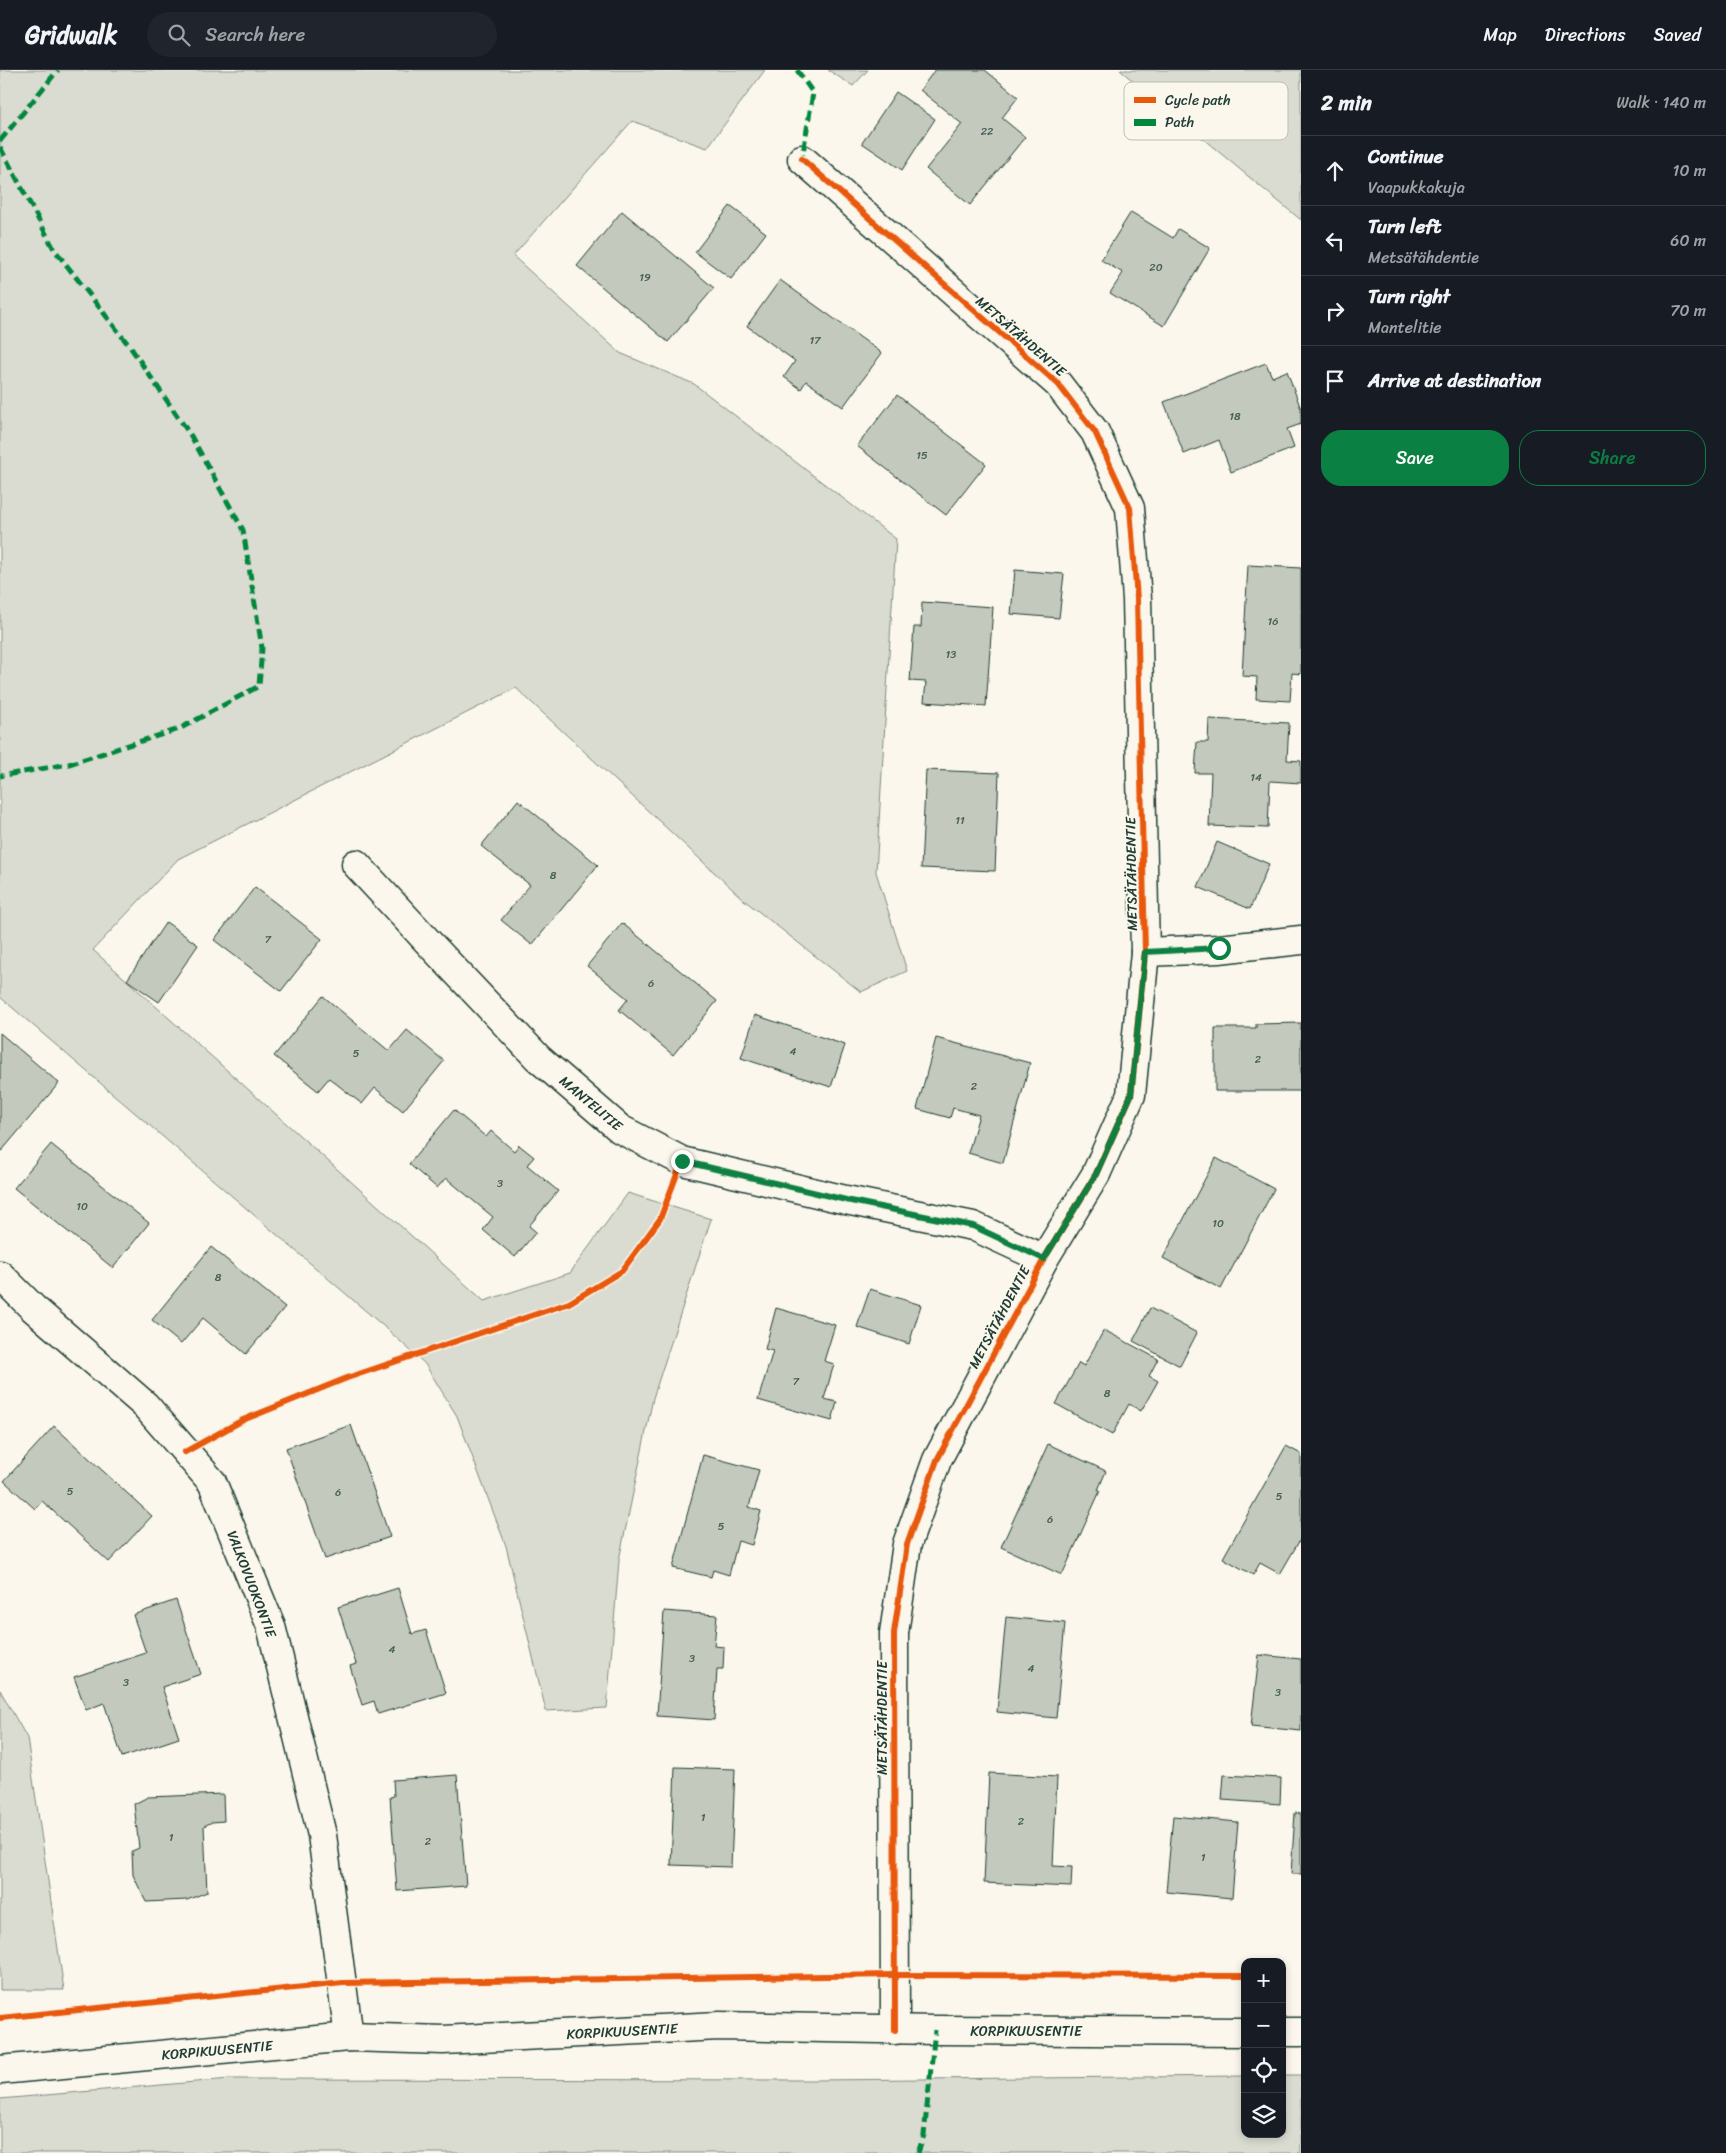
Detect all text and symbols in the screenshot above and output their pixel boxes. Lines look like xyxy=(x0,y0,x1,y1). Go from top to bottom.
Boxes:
search box xyxy=(147,12,497,57)
text: Gridwalk xyxy=(25,14,117,56)
text: Search here xyxy=(205,18,305,51)
text: Map xyxy=(1484,19,1517,51)
text: Directions xyxy=(1545,19,1626,51)
text: Saved xyxy=(1654,19,1701,51)
icon: search xyxy=(165,21,193,49)
legend xyxy=(1124,82,1288,140)
text: 2 min xyxy=(1321,84,1372,122)
text: Cycle path xyxy=(1165,88,1231,113)
text: Walk · 140 m xyxy=(1617,88,1706,117)
text: Path xyxy=(1165,110,1194,135)
house number: 22 xyxy=(981,122,994,141)
text: Continue xyxy=(1368,140,1444,173)
text: 10 m xyxy=(1673,156,1706,185)
icon: ahead xyxy=(1321,157,1349,185)
text: Vaapukkakuja xyxy=(1368,173,1465,202)
text: Turn left xyxy=(1368,210,1441,243)
text: 60 m xyxy=(1670,226,1706,255)
icon: left xyxy=(1321,227,1349,255)
text: Metsätähdentie xyxy=(1368,243,1479,272)
house number: 20 xyxy=(1149,258,1163,277)
house number: 19 xyxy=(639,268,651,287)
text: Turn right xyxy=(1368,280,1450,313)
street label: METSÄTÄHDENTIE xyxy=(970,290,1073,384)
text: 70 m xyxy=(1670,296,1706,325)
icon: right xyxy=(1321,297,1349,325)
text: Mantelitie xyxy=(1368,313,1442,342)
house number: 17 xyxy=(810,331,821,350)
text: Arrive at destination xyxy=(1368,364,1541,397)
icon: arrive xyxy=(1321,367,1349,395)
house number: 18 xyxy=(1229,407,1241,426)
button: Save xyxy=(1321,430,1509,486)
button: Share xyxy=(1519,430,1706,486)
house number: 15 xyxy=(916,446,928,465)
house number: 16 xyxy=(1268,612,1278,631)
house number: 13 xyxy=(946,645,956,664)
house number: 14 xyxy=(1250,768,1262,787)
house number: 11 xyxy=(955,811,965,830)
street label: METSÄTÄHDENTIE xyxy=(1118,816,1145,931)
house number: 8 xyxy=(550,866,557,885)
house number: 7 xyxy=(265,930,272,949)
route start xyxy=(1208,937,1231,960)
house number: 6 xyxy=(648,974,654,993)
house number: 4 xyxy=(790,1042,797,1061)
house number: 5 xyxy=(353,1044,360,1063)
house number: 2 xyxy=(1255,1050,1262,1069)
street label: MANTELITIE xyxy=(553,1069,629,1138)
house number: 2 xyxy=(971,1077,978,1096)
route end xyxy=(671,1150,694,1173)
house number: 3 xyxy=(497,1174,503,1193)
house number: 10 xyxy=(76,1197,88,1216)
house number: 10 xyxy=(1212,1214,1224,1233)
street label: METSÄTÄHDENTIE xyxy=(962,1260,1038,1373)
house number: 8 xyxy=(215,1268,222,1287)
house number: 7 xyxy=(793,1372,800,1391)
house number: 8 xyxy=(1104,1384,1111,1403)
house number: 5 xyxy=(67,1482,74,1501)
house number: 6 xyxy=(335,1483,341,1502)
house number: 5 xyxy=(1276,1487,1283,1506)
house number: 6 xyxy=(1047,1510,1053,1529)
house number: 5 xyxy=(718,1517,725,1536)
street label: VALKOVUOKONTIE xyxy=(220,1527,284,1643)
house number: 4 xyxy=(389,1640,396,1659)
house number: 3 xyxy=(689,1649,695,1668)
house number: 4 xyxy=(1028,1659,1035,1678)
street label: METSÄTÄHDENTIE xyxy=(870,1660,895,1775)
house number: 3 xyxy=(123,1673,129,1692)
house number: 3 xyxy=(1275,1683,1281,1702)
house number: 1 xyxy=(701,1808,706,1827)
house number: 2 xyxy=(1018,1812,1025,1831)
house number: 1 xyxy=(169,1828,174,1847)
house number: 2 xyxy=(425,1832,432,1851)
house number: 1 xyxy=(1201,1848,1206,1867)
map controls xyxy=(1241,1958,1286,2138)
button: + xyxy=(1241,1958,1286,2003)
button: − xyxy=(1241,2003,1286,2048)
street label: KORPIKUUSENTIE xyxy=(566,2016,680,2047)
street label: KORPIKUUSENTIE xyxy=(970,2019,1083,2044)
street label: KORPIKUUSENTIE xyxy=(160,2033,275,2068)
button: locate xyxy=(1241,2048,1286,2093)
button: layers xyxy=(1241,2093,1286,2138)

